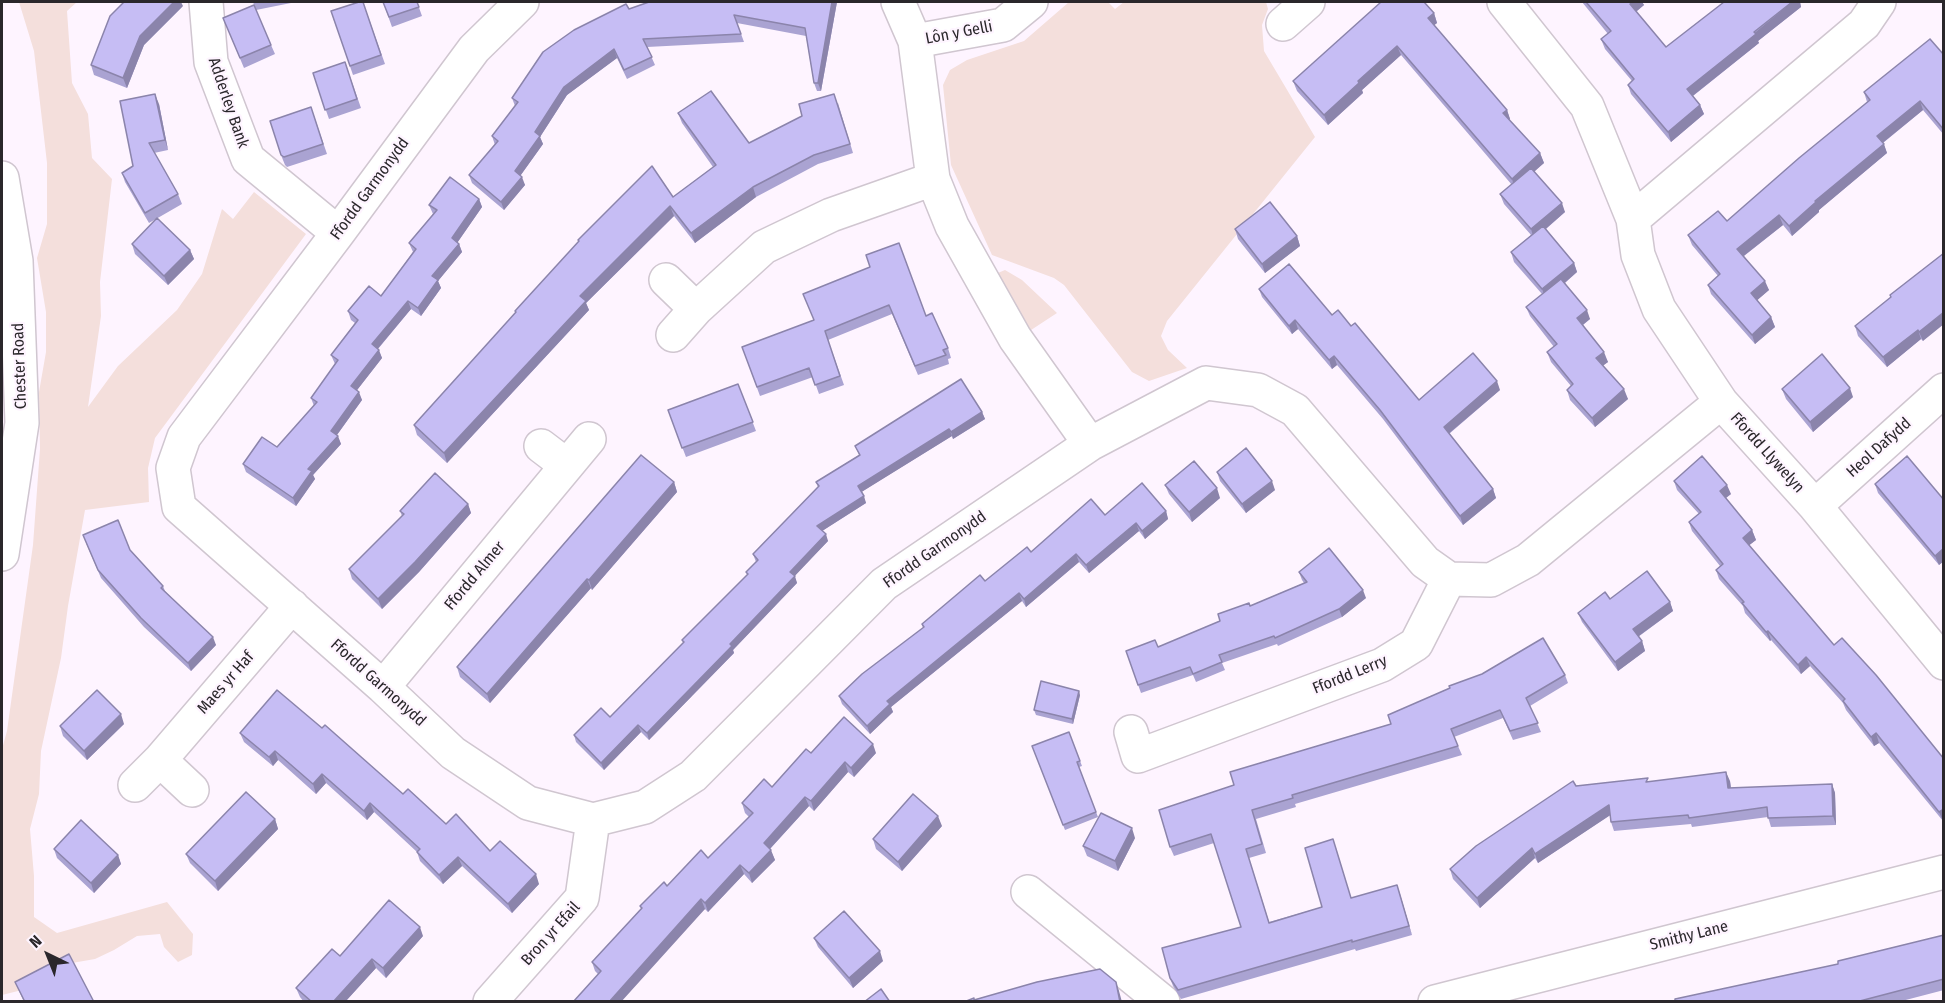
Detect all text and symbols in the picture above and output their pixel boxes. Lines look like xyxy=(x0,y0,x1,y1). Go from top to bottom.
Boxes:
street label: Lôn y Gelli xyxy=(924,17,994,49)
street label: Adderley Bank xyxy=(204,55,252,151)
street label: Ffordd Garmonydd xyxy=(327,134,413,244)
street label: Chester Road xyxy=(9,322,31,410)
street label: Ffordd Llywelyn xyxy=(1726,409,1808,497)
street label: Heol Dafydd xyxy=(1843,414,1915,482)
street label: Ffordd Garmonydd xyxy=(880,507,990,593)
street label: Ffordd Almer xyxy=(441,538,509,614)
street label: Ffordd Garmonydd xyxy=(326,635,430,731)
street label: Maes yr Haf xyxy=(194,648,258,718)
street label: Ffordd Lerry xyxy=(1310,651,1390,699)
street label: Bron yr Efail xyxy=(517,898,585,970)
street label: Smithy Lane xyxy=(1648,917,1730,955)
north arrow xyxy=(18,925,78,985)
text: N xyxy=(25,931,45,952)

